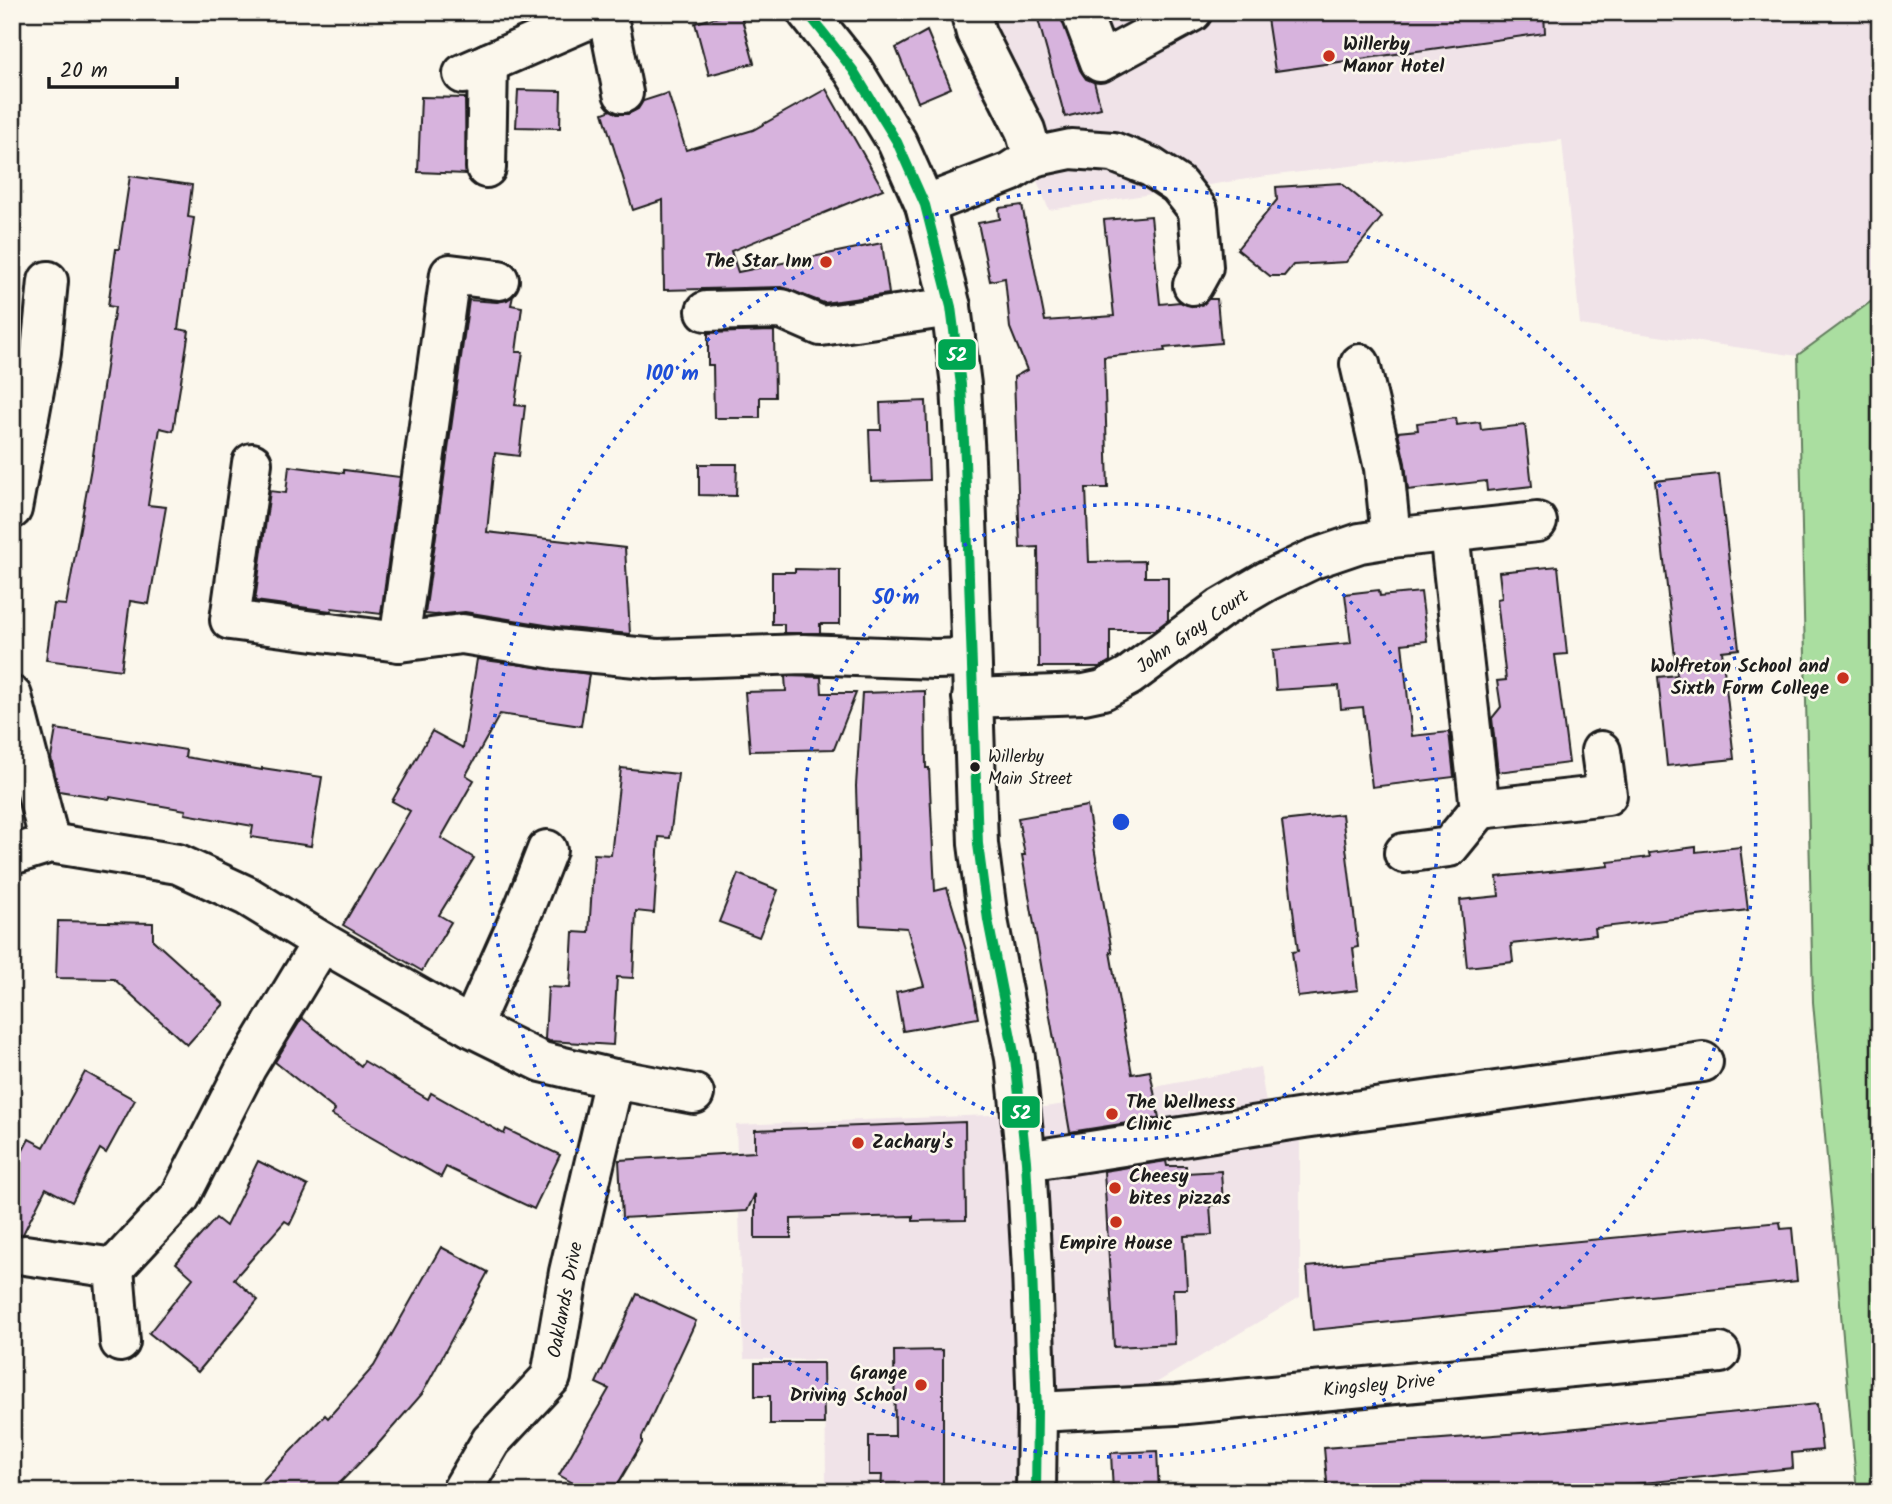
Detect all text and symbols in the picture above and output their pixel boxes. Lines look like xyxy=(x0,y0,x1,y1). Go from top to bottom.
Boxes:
place label: Willerby Manor Hotel xyxy=(1343,30,1445,82)
scale bar xyxy=(49,46,177,90)
marker: Willerby Manor Hotel xyxy=(1321,48,1337,64)
text: 20 m xyxy=(60,55,108,88)
place label: The Star Inn xyxy=(705,247,812,277)
marker: The Star Inn xyxy=(818,254,834,270)
line badge: 52 xyxy=(937,338,977,371)
text: 52 xyxy=(946,341,967,371)
text: 100 m xyxy=(645,358,699,391)
text: 50 m xyxy=(872,582,919,615)
street label: John Gray Court xyxy=(1131,582,1256,682)
place label: Wolfreton School and Sixth Form College xyxy=(1650,652,1830,704)
marker: Wolfreton School and Sixth Form College xyxy=(1835,670,1851,686)
place label: Willerby Main Street xyxy=(988,744,1073,793)
marker: Willerby Main Street xyxy=(968,760,982,774)
centre of rings xyxy=(1109,810,1133,834)
place label: The Wellness Clinic xyxy=(1126,1088,1236,1140)
line badge: 52 xyxy=(1001,1095,1041,1129)
text: 52 xyxy=(1010,1099,1031,1129)
marker: The Wellness Clinic xyxy=(1104,1106,1120,1122)
place label: Zachary's xyxy=(872,1128,954,1158)
marker: Zachary's xyxy=(850,1135,866,1151)
place label: Cheesy bites pizzas xyxy=(1129,1162,1231,1214)
marker: Cheesy bites pizzas xyxy=(1107,1180,1123,1196)
marker: Empire House xyxy=(1108,1214,1124,1230)
place label: Empire House xyxy=(1059,1229,1173,1259)
street label: Oaklands Drive xyxy=(540,1239,592,1361)
place label: Grange Driving School xyxy=(790,1359,908,1411)
street label: Kingsley Drive xyxy=(1322,1366,1437,1406)
marker: Grange Driving School xyxy=(913,1377,929,1393)

